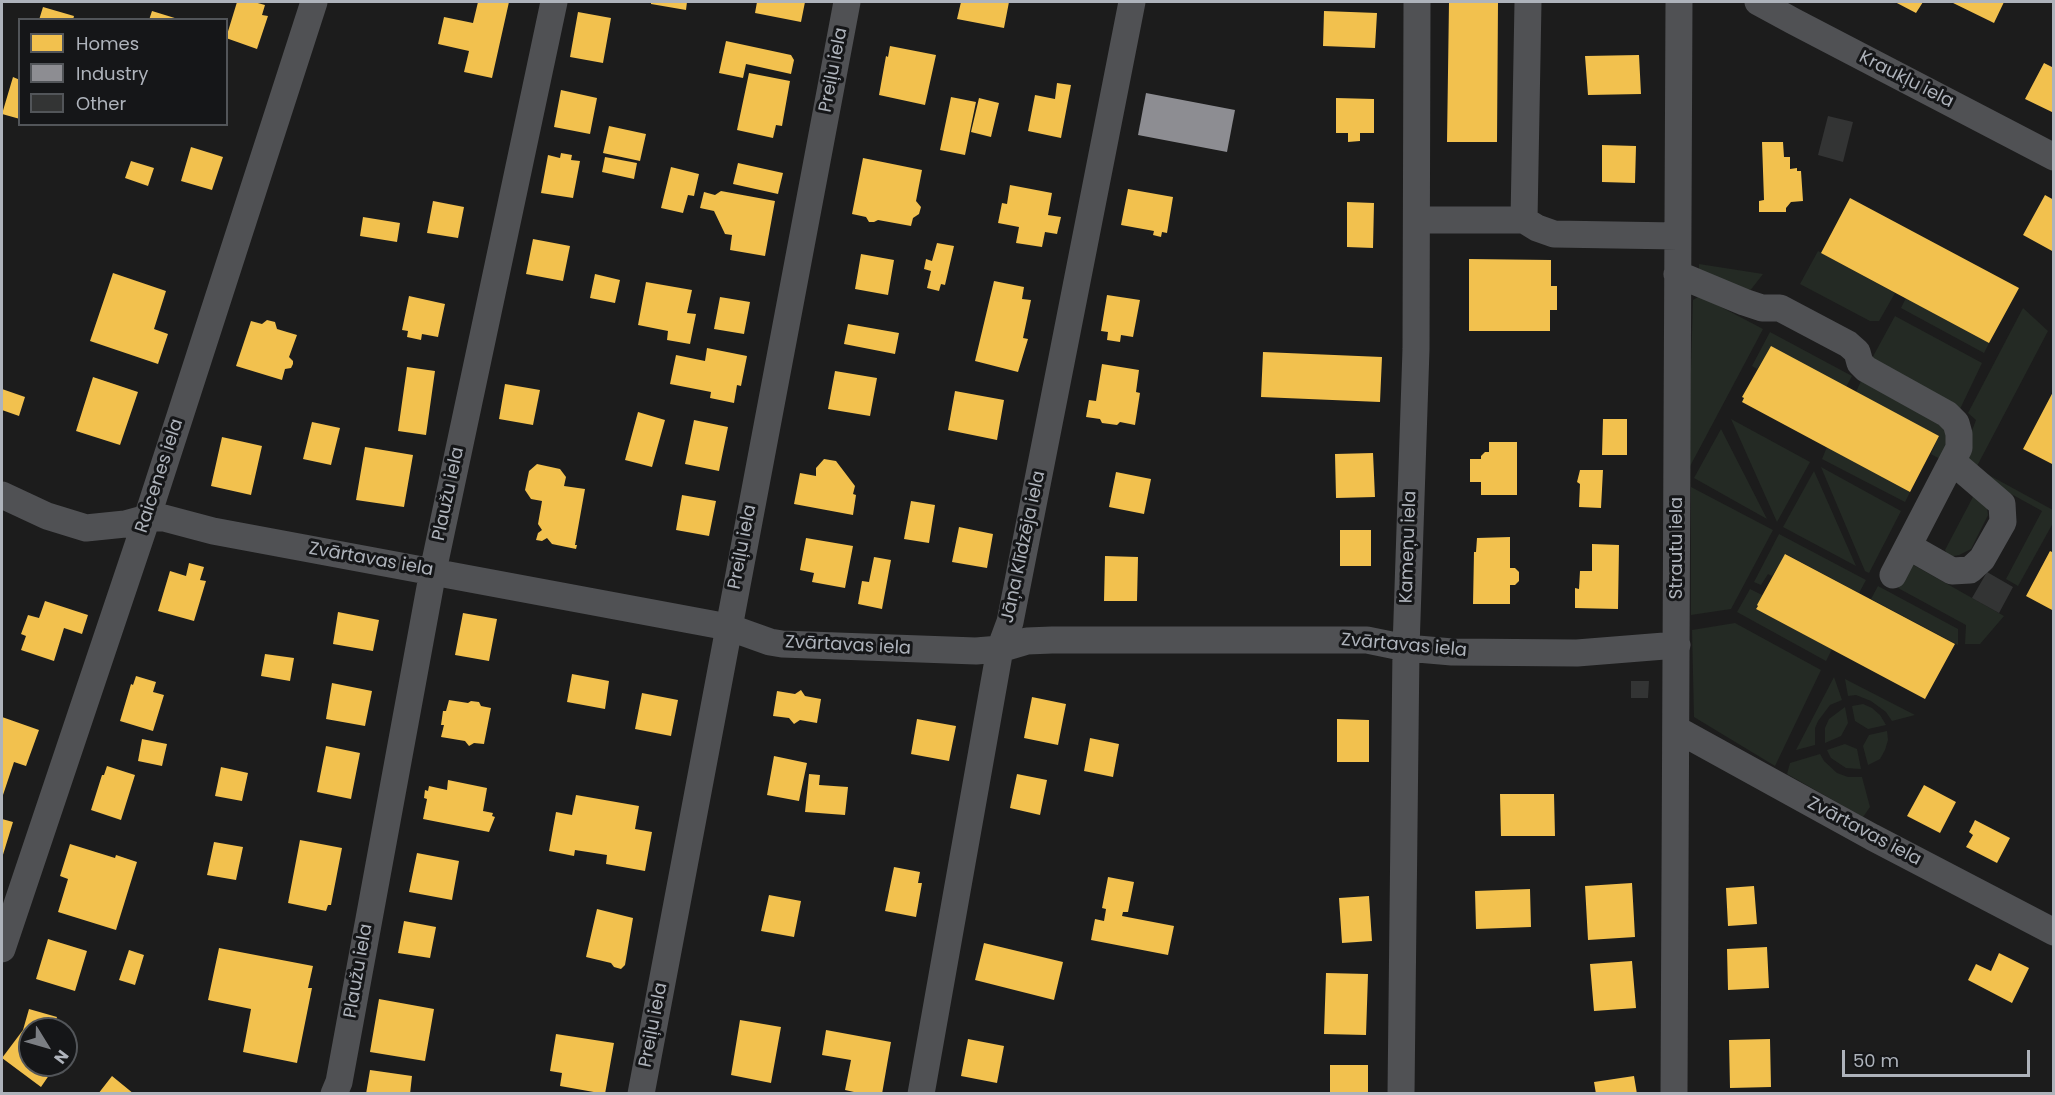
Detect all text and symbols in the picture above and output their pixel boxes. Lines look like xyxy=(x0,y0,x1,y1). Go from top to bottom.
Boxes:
legend xyxy=(18,18,228,126)
street label: Preiļu iela xyxy=(815,26,853,114)
text: Homes xyxy=(76,31,139,56)
street label: Kraukļu iela xyxy=(1855,47,1957,113)
text: Industry xyxy=(76,61,148,86)
text: Other xyxy=(76,91,126,116)
street label: Raicenes iela xyxy=(131,416,189,536)
street label: Plaužu iela xyxy=(429,445,469,543)
street label: Jāņa Klīdzēja iela xyxy=(997,469,1051,625)
street label: Kameņu iela xyxy=(1396,490,1422,604)
street label: Strautu iela xyxy=(1666,497,1688,599)
street label: Preiļu iela xyxy=(724,503,762,591)
street label: Zvārtavas iela xyxy=(307,538,435,582)
street label: Zvārtavas iela xyxy=(1340,630,1468,662)
street label: Zvārtavas iela xyxy=(784,632,912,660)
street label: Zvārtavas iela xyxy=(1803,793,1925,871)
street label: Plaužu iela xyxy=(340,922,378,1020)
street label: Preiļu iela xyxy=(635,981,673,1069)
north arrow xyxy=(18,1017,78,1077)
scale bar xyxy=(1845,1038,2032,1076)
text: N xyxy=(48,1045,74,1069)
text: 50 m xyxy=(1853,1048,1899,1073)

